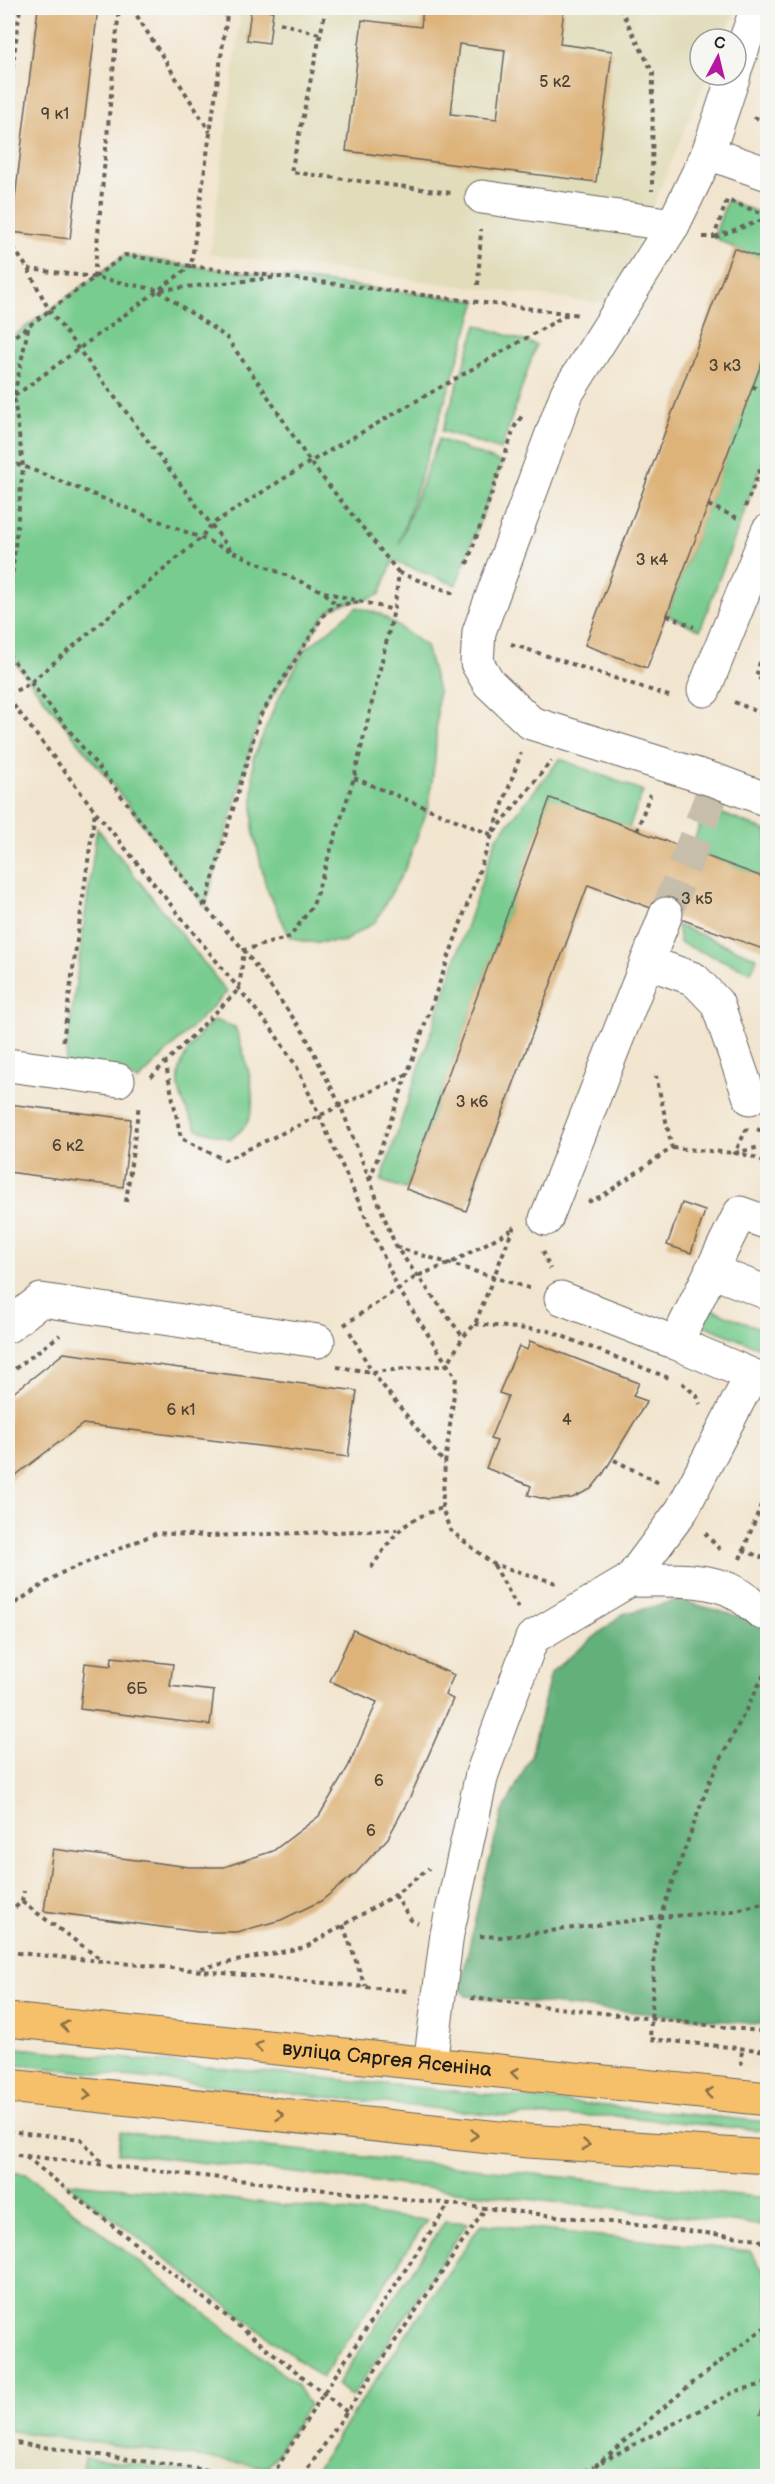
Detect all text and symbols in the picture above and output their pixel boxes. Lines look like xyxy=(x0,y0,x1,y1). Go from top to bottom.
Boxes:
north arrow xyxy=(688,27,748,87)
text: С xyxy=(713,33,726,54)
house number: 5 к2 xyxy=(539,73,571,92)
house number: 9 к1 xyxy=(41,105,69,124)
house number: 3 к3 xyxy=(709,357,741,376)
house number: 3 к4 xyxy=(636,551,668,570)
house number: 3 к5 xyxy=(681,890,713,909)
house number: 3 к6 xyxy=(456,1093,488,1112)
house number: 6 к2 xyxy=(52,1137,85,1156)
house number: 6 к1 xyxy=(167,1401,195,1420)
house number: 4 xyxy=(562,1411,572,1430)
house number: 6Б xyxy=(127,1680,148,1699)
house number: 6 xyxy=(374,1772,384,1791)
house number: 6 xyxy=(366,1822,376,1841)
one-way arrow xyxy=(60,2020,69,2033)
street label: вуліца Сяргея Ясеніна xyxy=(281,2037,493,2082)
one-way arrow xyxy=(254,2040,263,2053)
one-way arrow xyxy=(511,2067,520,2080)
one-way arrow xyxy=(705,2087,714,2100)
one-way arrow xyxy=(82,2088,91,2100)
one-way arrow xyxy=(276,2108,285,2121)
one-way arrow xyxy=(470,2129,479,2141)
one-way arrow xyxy=(582,2138,591,2151)

